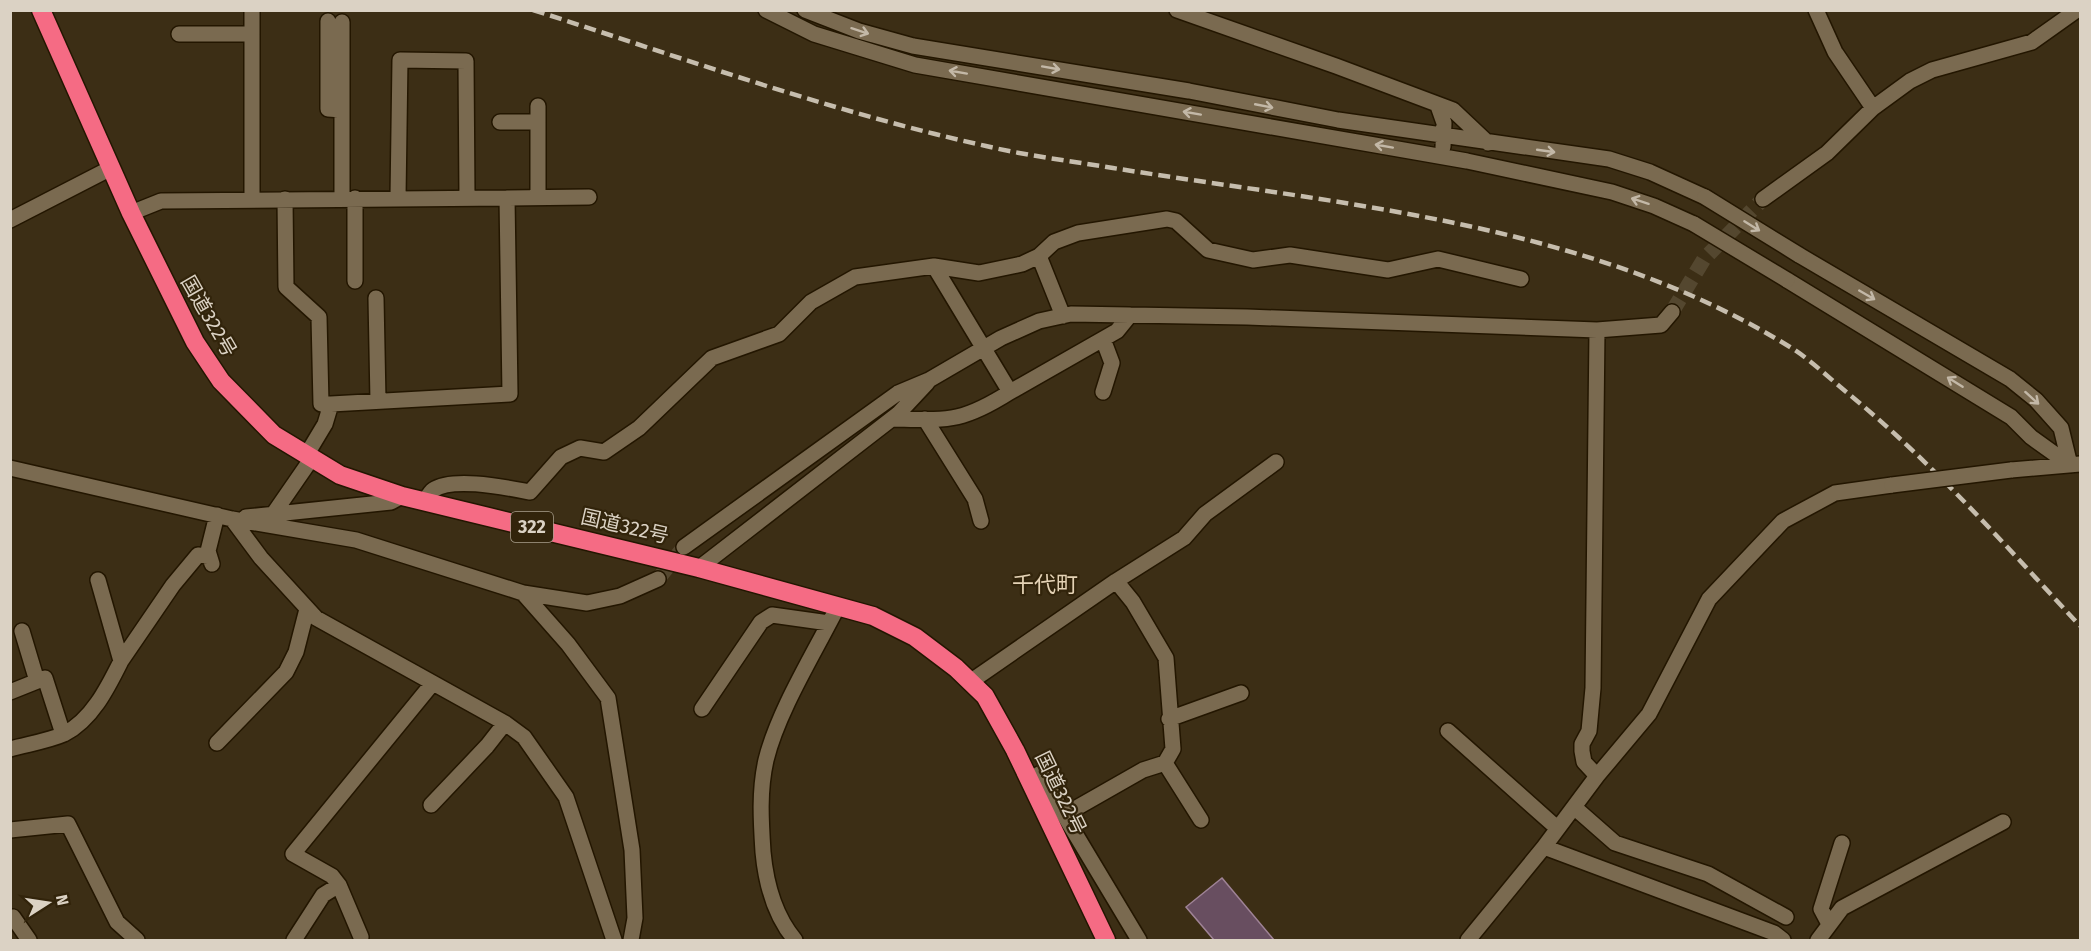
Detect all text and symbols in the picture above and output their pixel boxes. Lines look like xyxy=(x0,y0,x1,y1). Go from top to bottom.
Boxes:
one-way arrow xyxy=(850,26,869,37)
one-way arrow xyxy=(1041,63,1061,74)
one-way arrow xyxy=(949,66,968,77)
one-way arrow xyxy=(1254,101,1273,112)
one-way arrow xyxy=(1182,107,1202,118)
one-way arrow xyxy=(1374,140,1394,151)
one-way arrow xyxy=(1536,145,1556,156)
one-way arrow xyxy=(1631,195,1650,206)
one-way arrow xyxy=(1743,220,1760,232)
street label: 国道322号 xyxy=(176,271,242,361)
one-way arrow xyxy=(1858,290,1875,302)
one-way arrow xyxy=(1947,376,1964,388)
one-way arrow xyxy=(2025,391,2040,405)
street label: 国道322号 xyxy=(579,504,671,548)
road number: 322 xyxy=(511,512,553,542)
district label: 千代町 xyxy=(1012,571,1078,598)
street label: 国道322号 xyxy=(1031,747,1091,839)
north arrow xyxy=(18,873,78,933)
text: N xyxy=(52,893,73,907)

